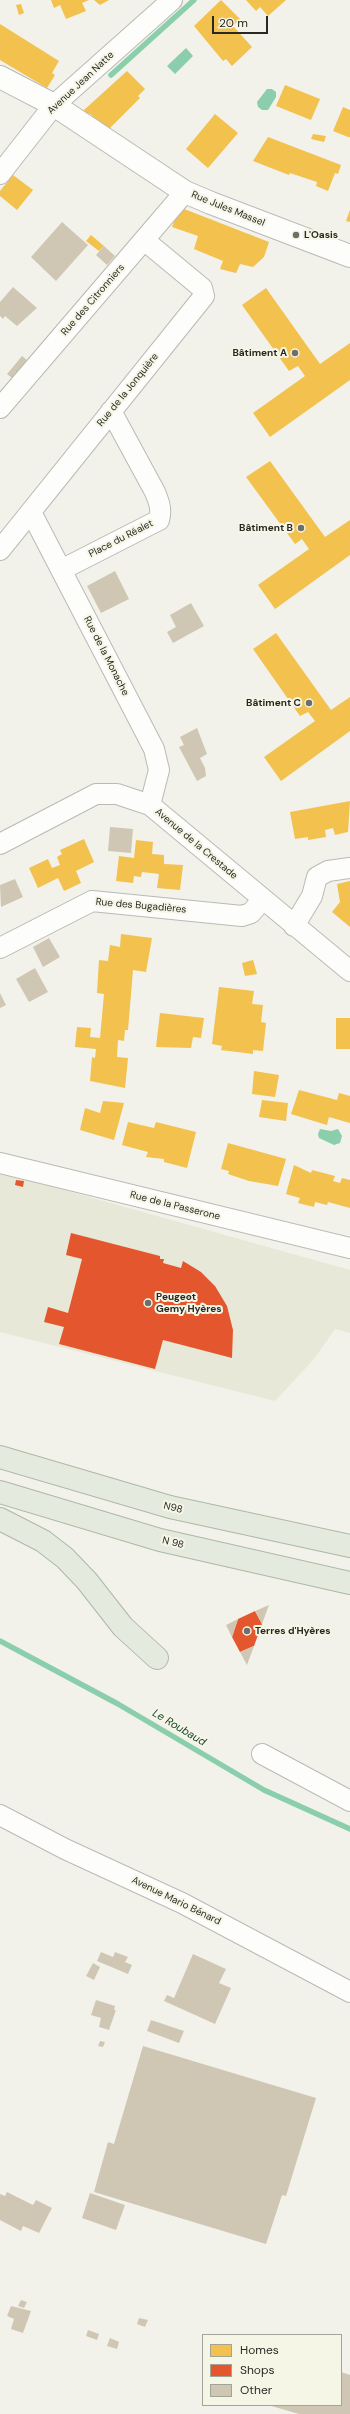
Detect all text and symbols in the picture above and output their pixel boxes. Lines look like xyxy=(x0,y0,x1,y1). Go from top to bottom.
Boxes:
scale bar xyxy=(214,8,270,34)
text: 20 m xyxy=(219,15,248,31)
street label: Avenue Jean Natte xyxy=(45,49,117,117)
street label: Rue Jules Massel xyxy=(190,189,266,229)
place label: L'Oasis xyxy=(304,229,338,241)
marker: L'Oasis xyxy=(291,230,301,240)
street label: Rue des Citronniers xyxy=(59,262,127,338)
place label: Bâtiment A xyxy=(232,347,287,359)
marker: Bâtiment A xyxy=(290,348,300,358)
street label: Rue de la Jonquière xyxy=(95,351,161,429)
street label: Place du Réalet xyxy=(87,518,155,560)
place label: Bâtiment B xyxy=(239,522,293,534)
marker: Bâtiment B xyxy=(296,523,306,533)
street label: Rue de la Monache xyxy=(81,614,131,698)
place label: Bâtiment C xyxy=(246,697,301,709)
marker: Bâtiment C xyxy=(304,698,314,708)
street label: Avenue de la Crestade xyxy=(152,806,240,882)
street label: Rue des Bugadières xyxy=(95,896,187,916)
street label: Rue de la Passerone xyxy=(129,1189,221,1223)
place label: Peugeot Gemy Hyères xyxy=(156,1291,222,1314)
marker: Peugeot Gemy Hyères xyxy=(143,1298,153,1308)
street label: N98 xyxy=(162,1500,184,1516)
street label: N 98 xyxy=(161,1535,185,1551)
place label: Terres d'Hyères xyxy=(255,1625,331,1637)
marker: Terres d'Hyères xyxy=(242,1626,252,1636)
water label: Le Roubaud xyxy=(150,1707,208,1749)
street label: Avenue Mario Bénard xyxy=(129,1874,223,1928)
legend xyxy=(202,2334,342,2406)
text: Homes xyxy=(240,2342,279,2358)
text: Shops xyxy=(240,2362,275,2378)
text: Other xyxy=(240,2382,272,2398)

